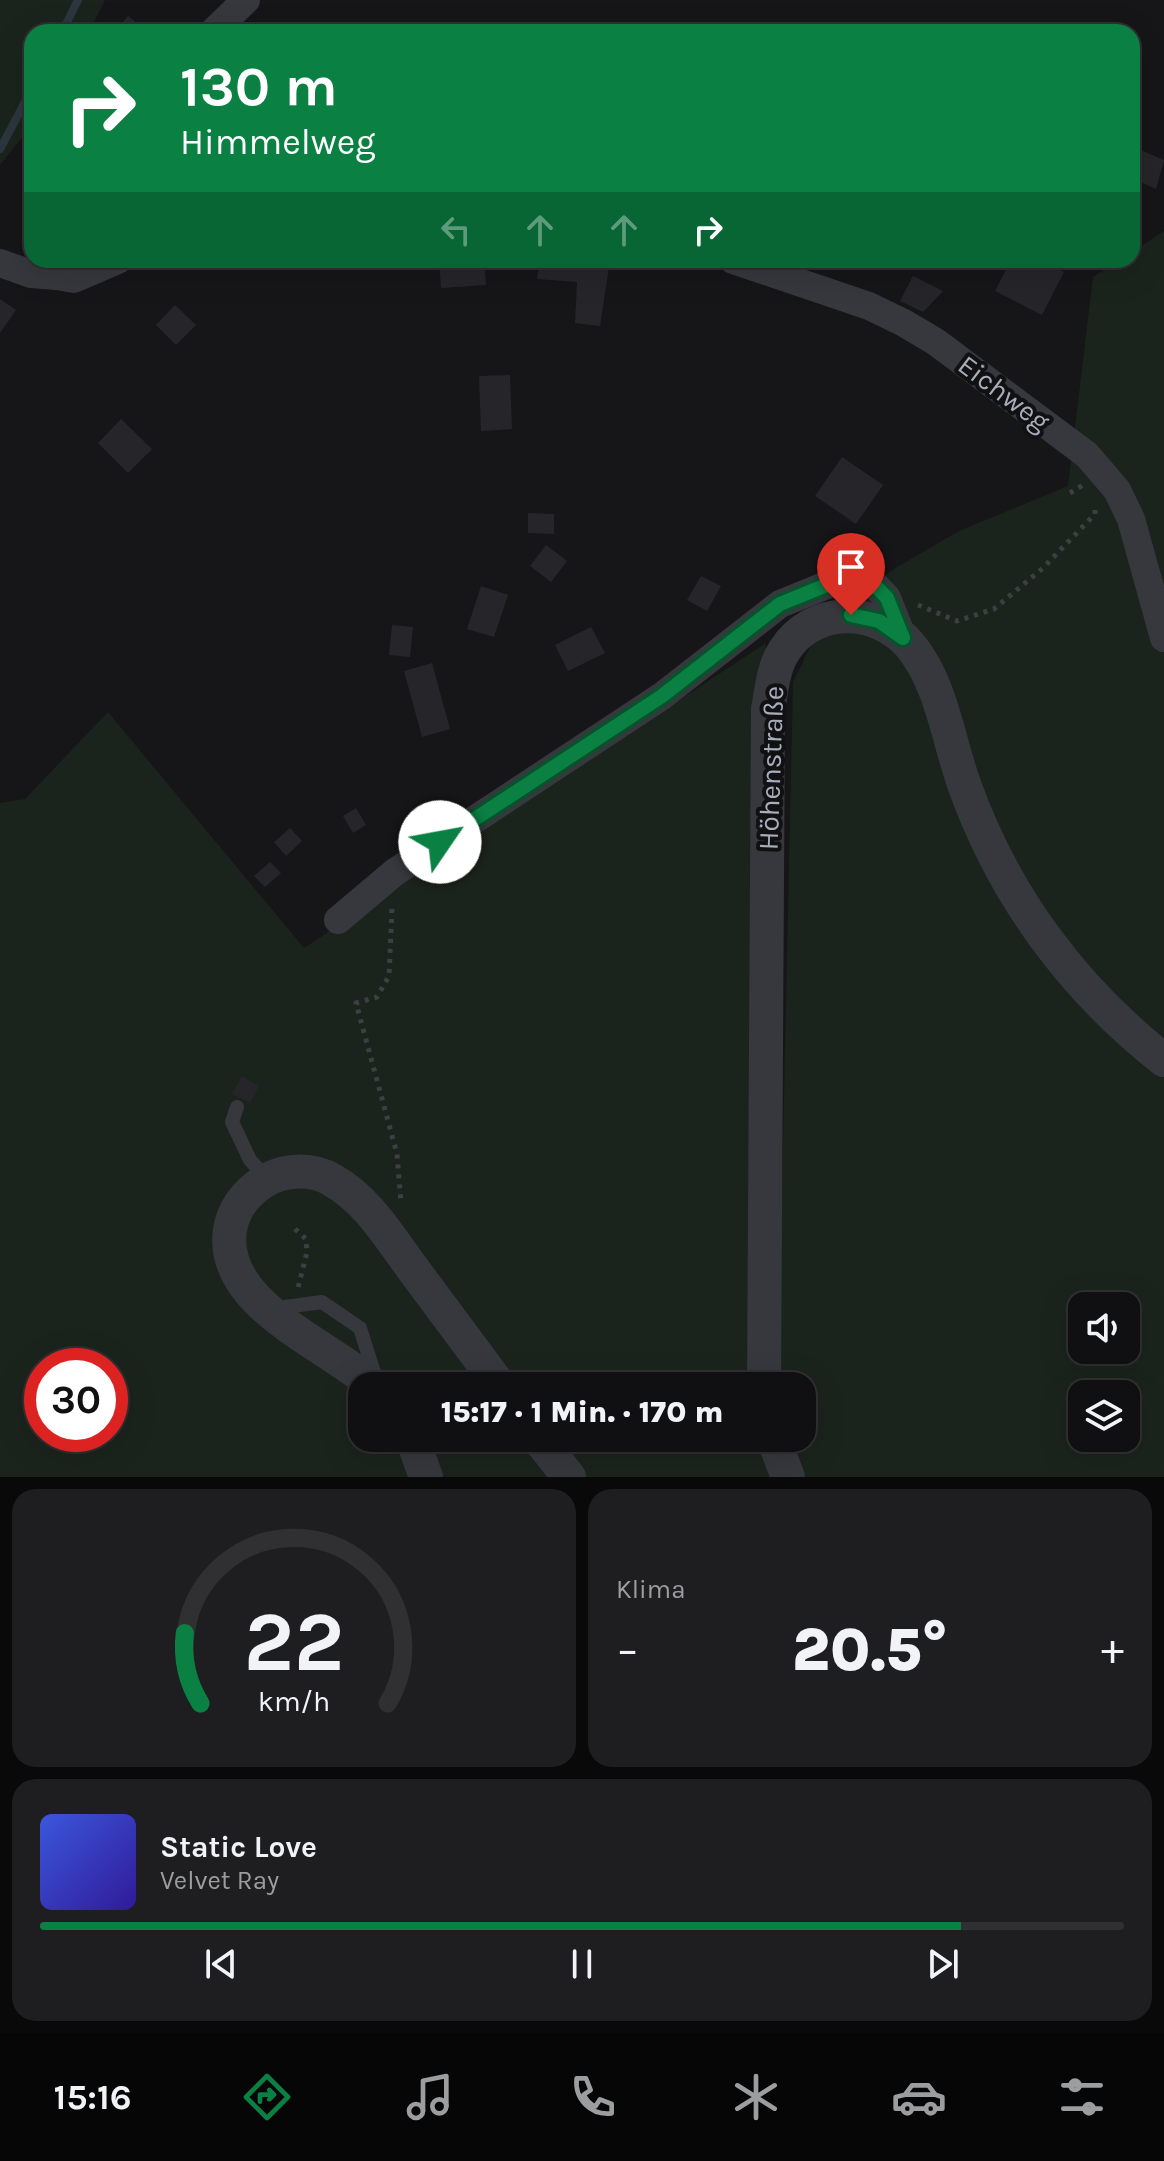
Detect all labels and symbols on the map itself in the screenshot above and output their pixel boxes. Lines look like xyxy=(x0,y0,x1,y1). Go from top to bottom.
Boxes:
street label: Eichweg xyxy=(952,348,1056,438)
pin xyxy=(817,533,885,615)
street label: Höhenstraße xyxy=(752,685,790,851)
position arrow xyxy=(398,800,482,884)
speed limit sign: 30 xyxy=(24,1348,128,1452)

